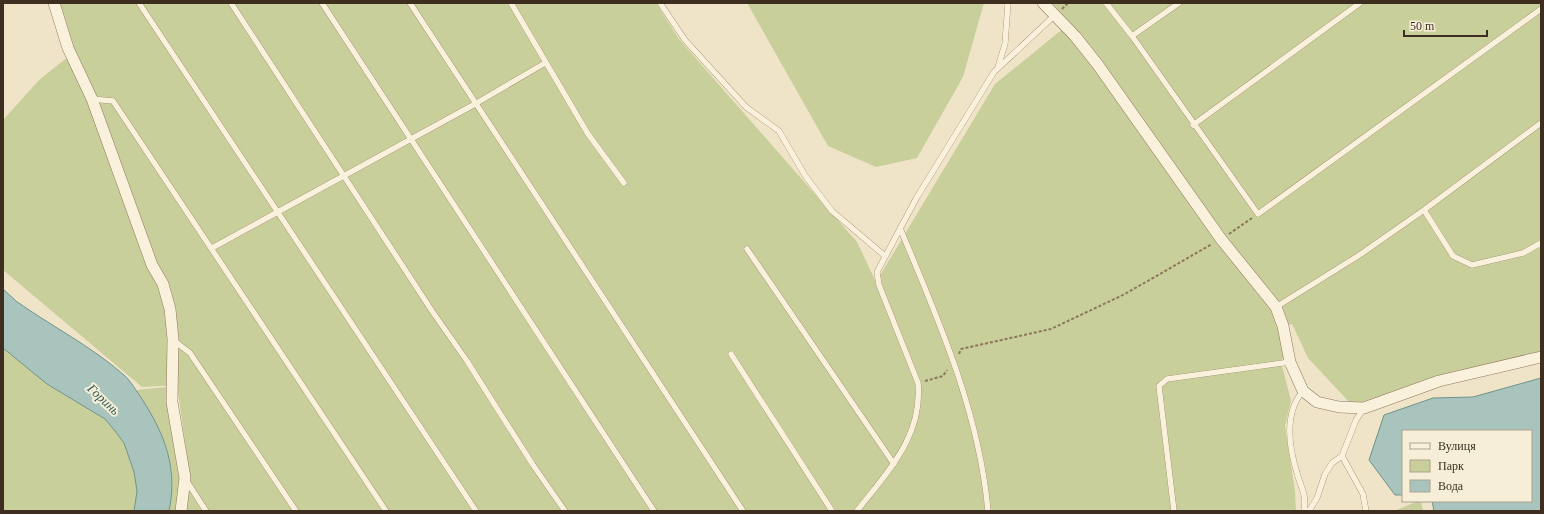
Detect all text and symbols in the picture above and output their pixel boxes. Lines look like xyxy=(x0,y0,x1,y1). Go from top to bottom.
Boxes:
scale bar xyxy=(1404,12,1487,38)
text: 50 m xyxy=(1410,19,1435,33)
water label: Горинь xyxy=(84,380,123,418)
legend xyxy=(1402,430,1532,502)
text: Вулиця xyxy=(1438,439,1476,453)
text: Парк xyxy=(1438,459,1464,473)
text: Вода xyxy=(1438,479,1464,493)

